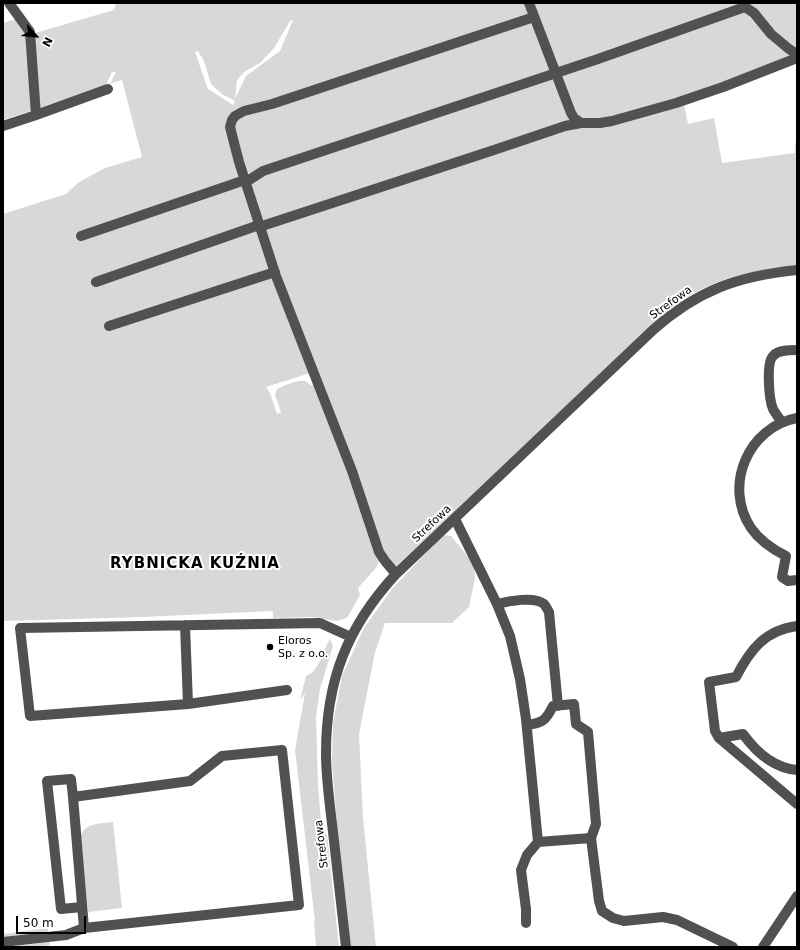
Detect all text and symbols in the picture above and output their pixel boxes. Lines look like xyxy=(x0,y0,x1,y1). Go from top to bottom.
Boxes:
north arrow xyxy=(16,16,56,56)
text: N xyxy=(39,35,55,49)
street label: Strefowa xyxy=(647,283,695,323)
street label: Strefowa xyxy=(410,503,454,545)
district label: RYBNICKA KUŹNIA xyxy=(110,555,280,573)
place label: Eloros Sp. z o.o. xyxy=(278,634,328,660)
marker: Eloros Sp. z o.o. xyxy=(265,642,275,652)
street label: Strefowa xyxy=(312,819,332,869)
scale bar xyxy=(18,908,88,934)
text: 50 m xyxy=(23,916,54,930)

